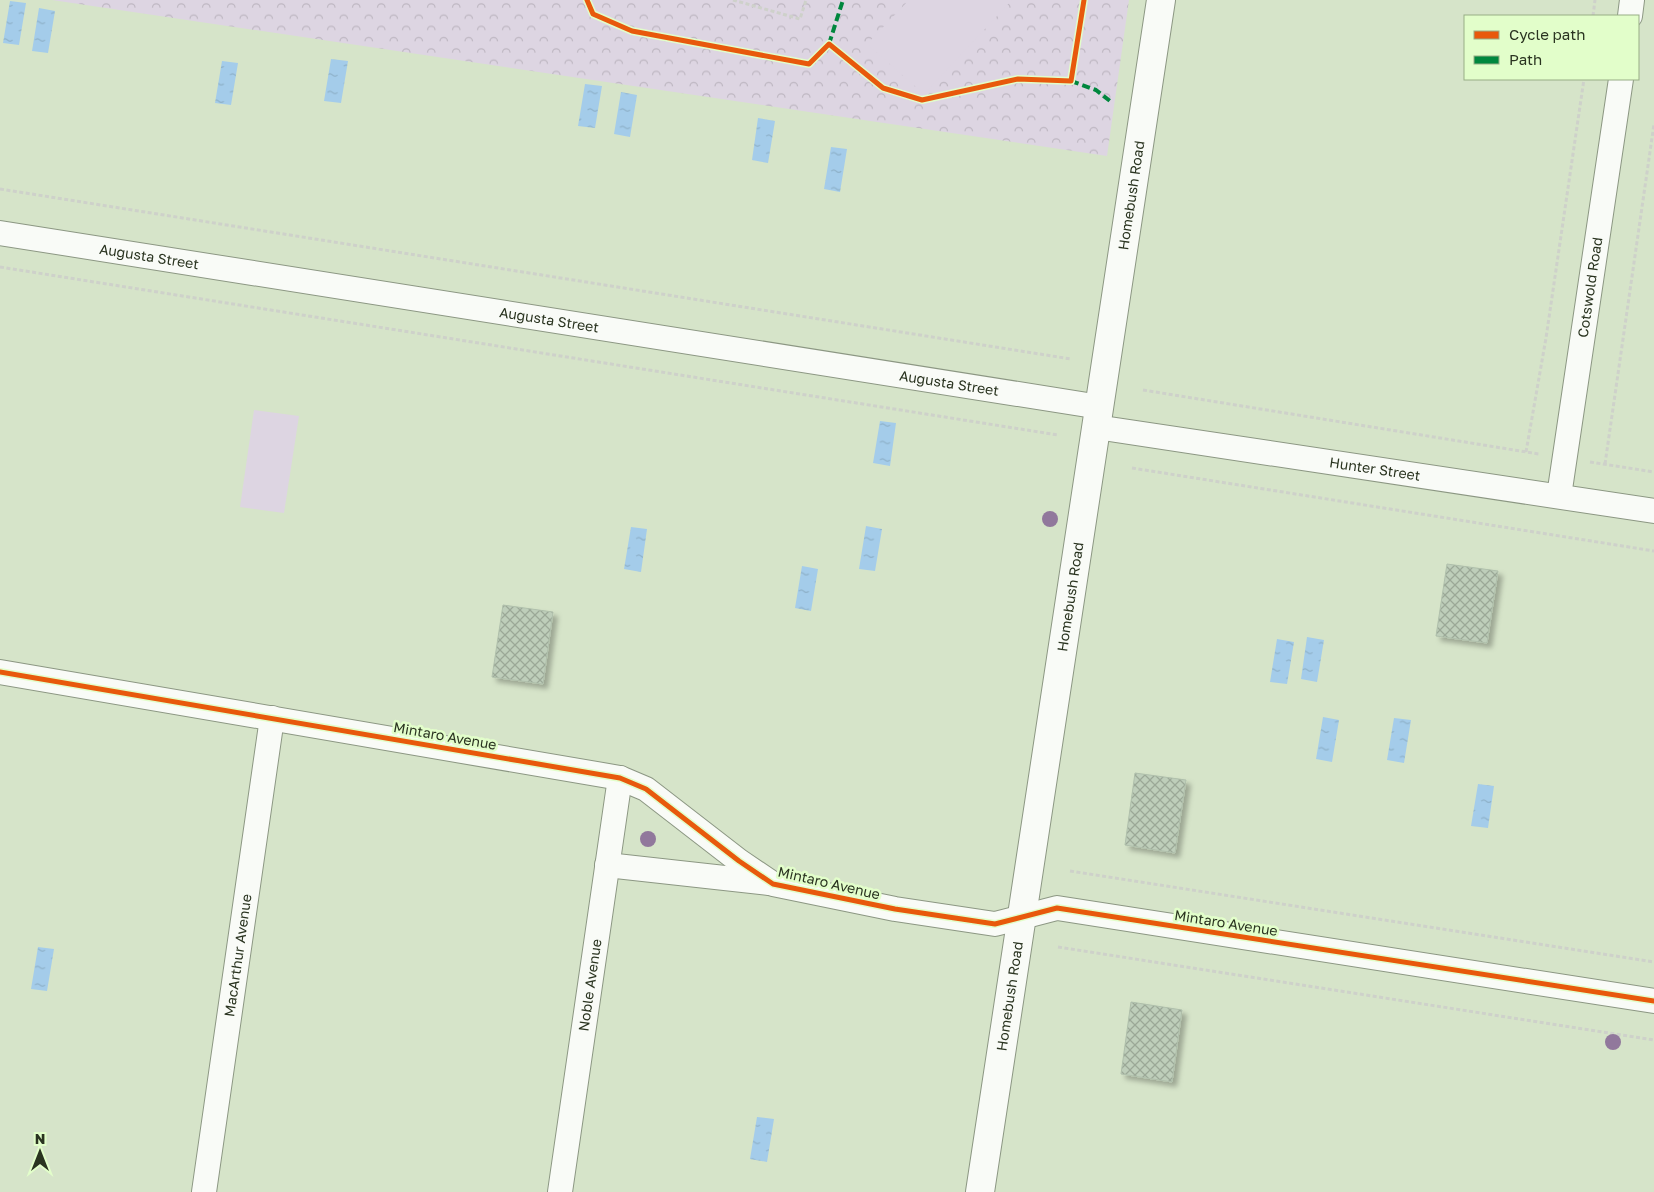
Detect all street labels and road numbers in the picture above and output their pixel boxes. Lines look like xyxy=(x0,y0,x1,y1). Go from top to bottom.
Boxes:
street label: Homebush Road xyxy=(1114,139,1148,251)
street label: Cotswold Road xyxy=(1574,236,1605,339)
street label: Augusta Street xyxy=(98,240,200,272)
street label: Augusta Street xyxy=(498,303,600,336)
street label: Augusta Street xyxy=(898,366,1000,399)
street label: Hunter Street xyxy=(1328,453,1422,484)
street label: Homebush Road xyxy=(1053,541,1087,653)
street label: Mintaro Avenue xyxy=(392,718,498,753)
street label: Mintaro Avenue xyxy=(776,862,882,903)
street label: MacArthur Avenue xyxy=(220,893,255,1018)
street label: Mintaro Avenue xyxy=(1173,906,1279,939)
street label: Noble Avenue xyxy=(574,938,605,1032)
street label: Homebush Road xyxy=(993,940,1026,1052)

